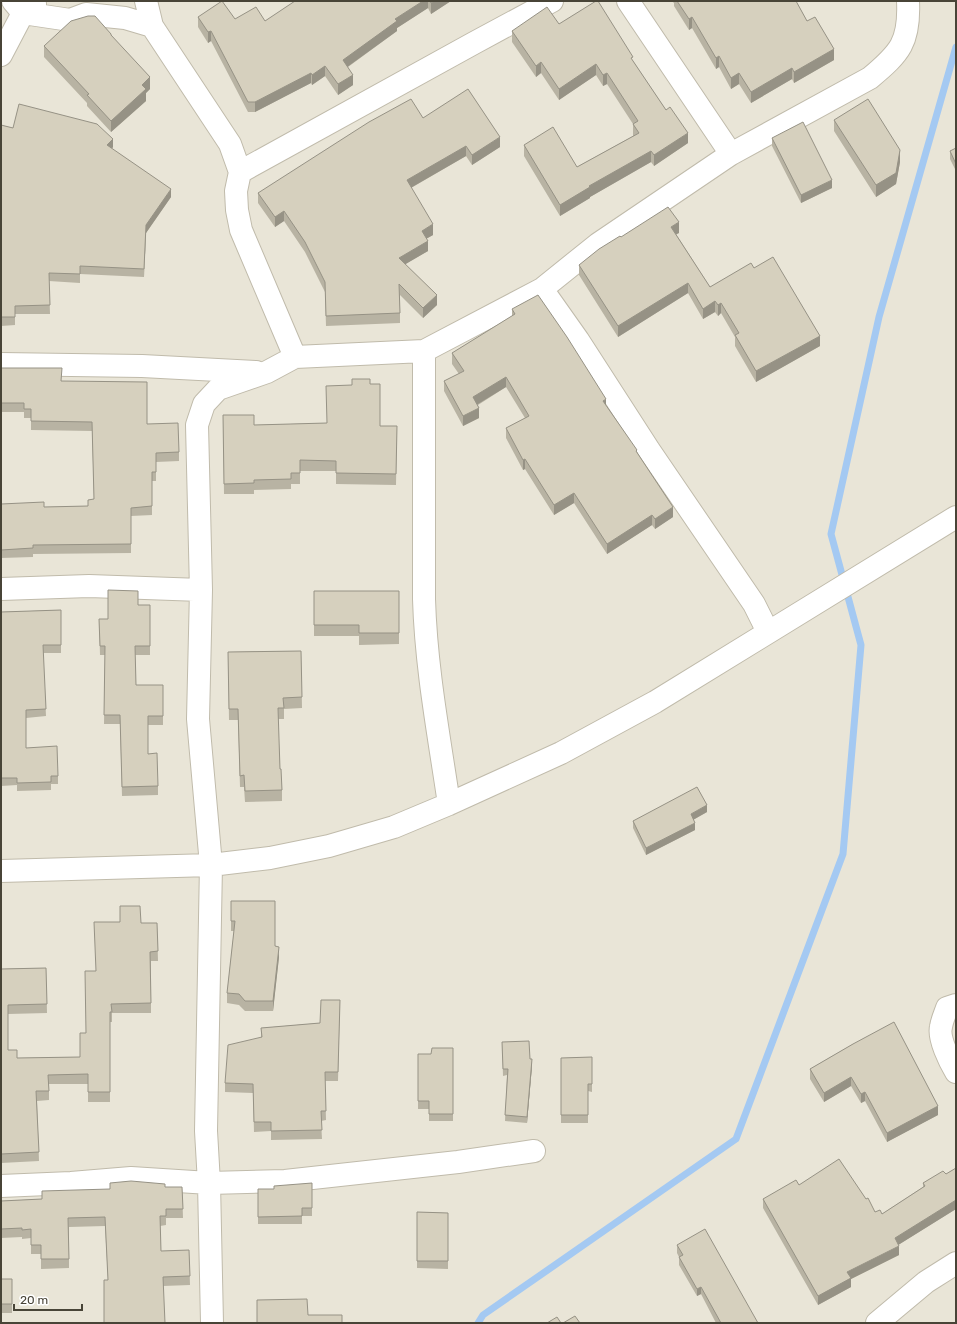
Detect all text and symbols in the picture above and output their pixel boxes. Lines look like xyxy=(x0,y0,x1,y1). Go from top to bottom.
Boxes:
scale bar xyxy=(14,1286,82,1312)
text: 20 m xyxy=(20,1293,48,1307)

